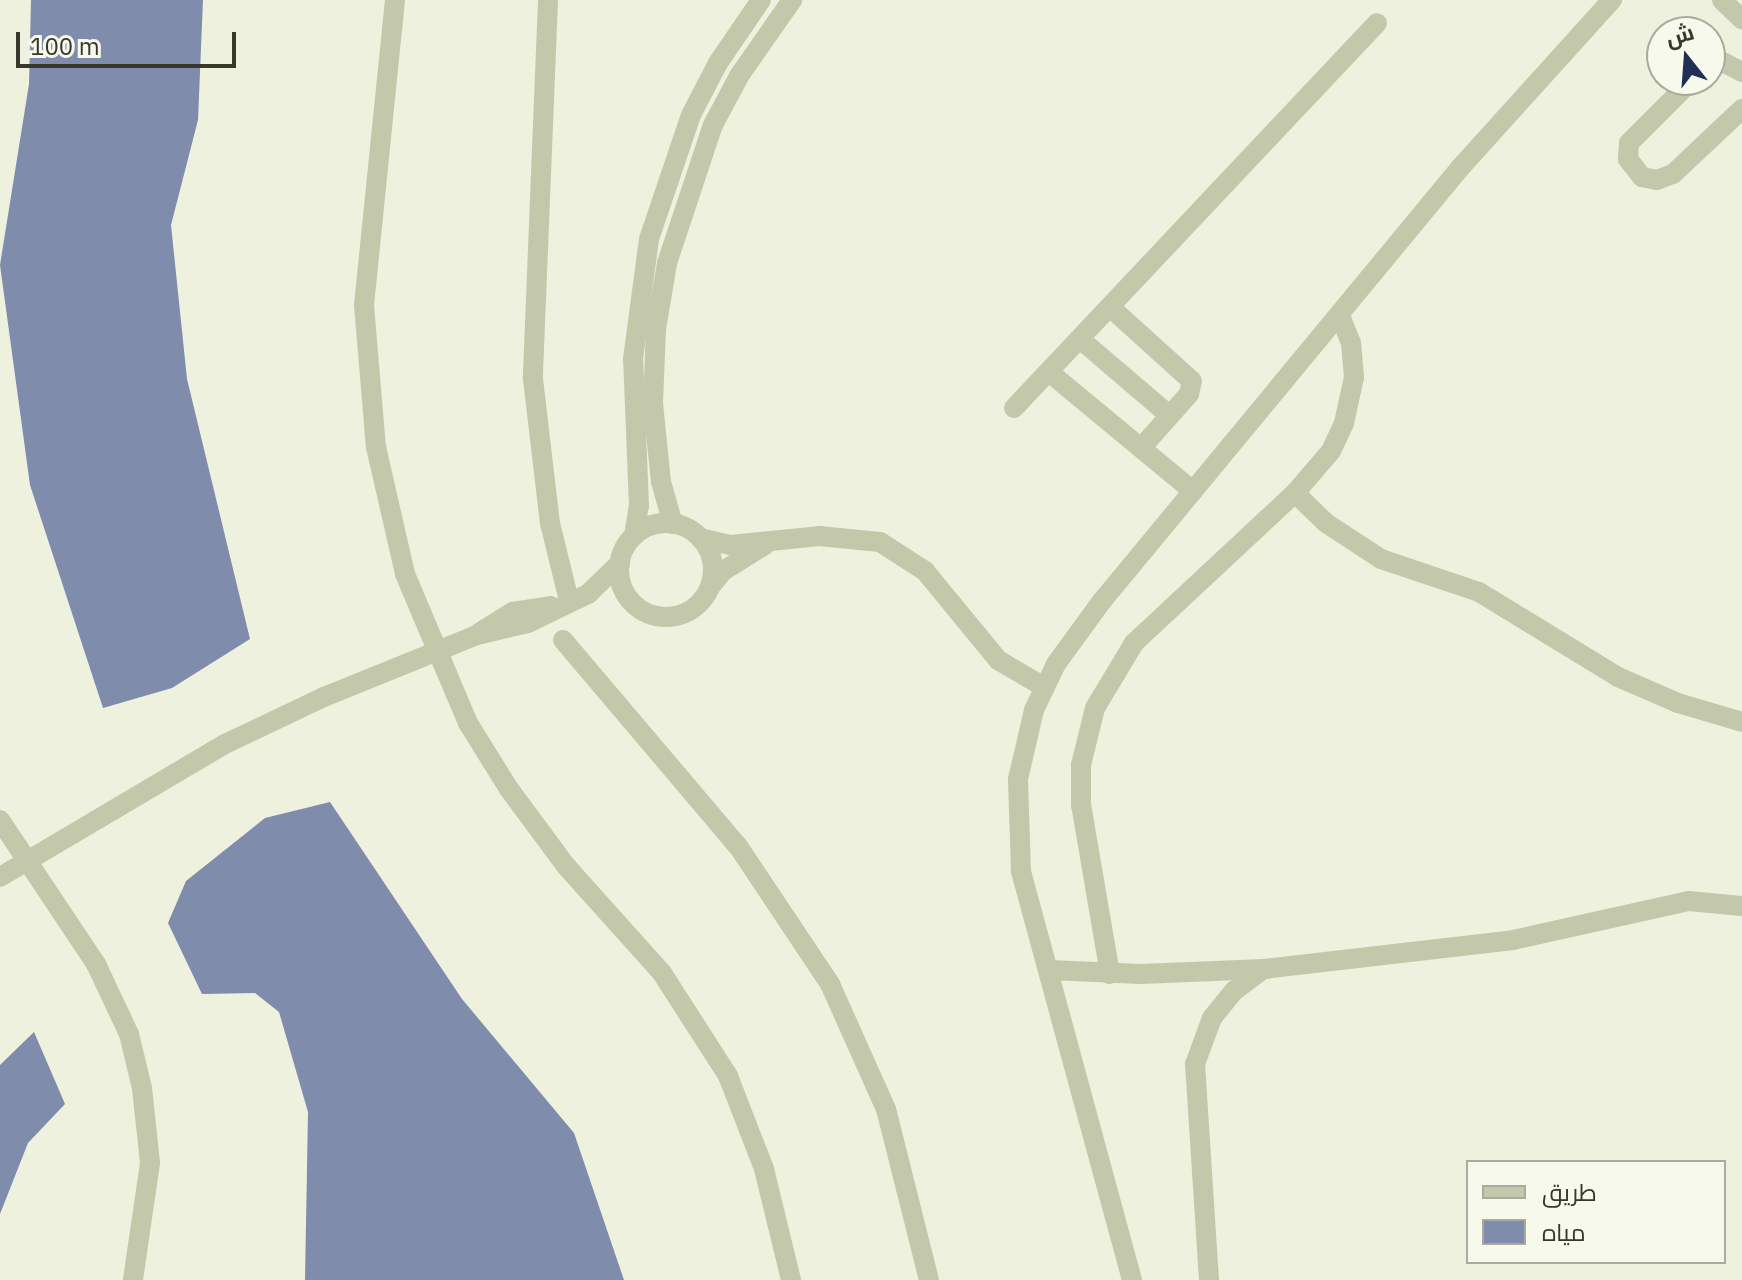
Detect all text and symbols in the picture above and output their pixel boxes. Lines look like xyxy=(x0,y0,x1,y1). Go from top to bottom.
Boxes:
scale bar xyxy=(20,16,240,66)
north arrow xyxy=(1646,16,1726,96)
text: ش xyxy=(1662,16,1697,52)
text: 100 m xyxy=(30,30,100,62)
legend xyxy=(1466,1160,1726,1264)
text: طريق xyxy=(1542,1176,1597,1208)
text: مياه xyxy=(1542,1216,1586,1248)

